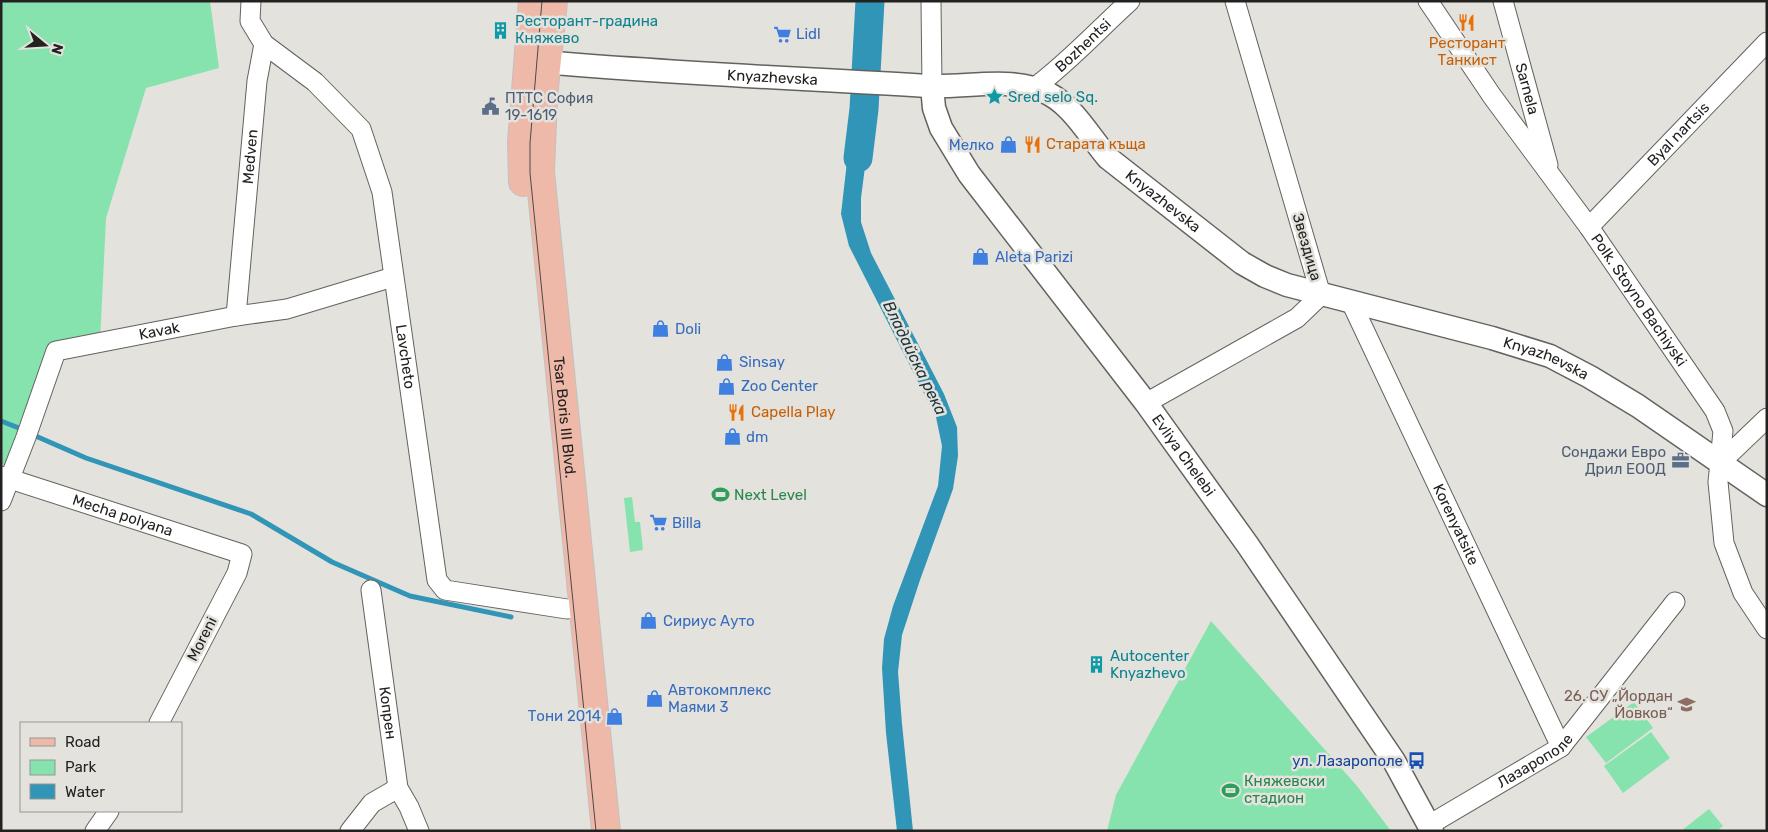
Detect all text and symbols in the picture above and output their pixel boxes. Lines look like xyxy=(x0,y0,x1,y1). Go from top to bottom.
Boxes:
place label: Ресторант-градина Княжево xyxy=(515,12,658,47)
restaurant icon: Ресторант Танкист xyxy=(1457,12,1477,32)
street label: Bozhentsi xyxy=(1051,15,1115,76)
north arrow xyxy=(20,20,70,70)
building icon: Ресторант-градина Княжево xyxy=(491,20,511,40)
supermarket icon: Lidl xyxy=(772,24,792,44)
place label: Lidl xyxy=(796,25,821,43)
place label: Ресторант Танкист xyxy=(1429,34,1506,69)
text: N xyxy=(47,41,67,56)
street label: Sarnela xyxy=(1511,61,1543,117)
street label: Knyazhevska xyxy=(727,66,818,89)
place icon: Sred selo Sq. xyxy=(984,87,1004,107)
place label: Sred selo Sq. xyxy=(1008,88,1098,106)
place label: ПТТС София 19-1619 xyxy=(505,89,593,124)
public building icon: ПТТС София 19-1619 xyxy=(481,97,501,117)
street label: Byal nartsis xyxy=(1644,98,1713,170)
street label: Medven xyxy=(239,129,262,185)
restaurant icon: Старата къща xyxy=(1022,134,1042,154)
shop icon: Мелко xyxy=(998,135,1018,155)
place label: Старата къща xyxy=(1046,135,1146,153)
place label: Мелко xyxy=(949,136,994,154)
street label: Knyazhevska xyxy=(1122,166,1204,236)
street label: Звездица xyxy=(1289,211,1325,283)
street label: Polk. Stoyno Bachiyski xyxy=(1587,230,1691,370)
shop icon: Aleta Parizi xyxy=(971,247,991,267)
place label: Aleta Parizi xyxy=(995,248,1073,266)
water label: Владайска река xyxy=(879,298,951,418)
street label: Kavak xyxy=(137,318,181,344)
shop icon: Doli xyxy=(651,319,671,339)
place label: Doli xyxy=(675,320,701,338)
street label: Lavcheto xyxy=(392,323,419,390)
street label: Knyazhevska xyxy=(1501,333,1592,384)
shop icon: Sinsay xyxy=(715,352,735,372)
place label: Sinsay xyxy=(739,353,785,371)
street label: Tsar Boris III Blvd. xyxy=(550,356,580,479)
shop icon: Zoo Center xyxy=(717,376,737,396)
place label: Zoo Center xyxy=(741,377,818,395)
restaurant icon: Capella Play xyxy=(727,402,747,422)
place label: Capella Play xyxy=(751,403,836,421)
street label: Evliya Chelebi xyxy=(1148,411,1219,500)
shop icon: dm xyxy=(722,427,742,447)
place label: dm xyxy=(746,428,768,446)
place label: Сондажи Евро Дрил ЕООД xyxy=(1561,443,1666,478)
office icon: Сондажи Евро Дрил ЕООД xyxy=(1670,451,1690,471)
street label: Korenyatsite xyxy=(1429,481,1483,568)
sports icon: Next Level xyxy=(710,485,730,505)
place label: Next Level xyxy=(734,486,807,504)
street label: Mecha polyana xyxy=(70,491,175,540)
supermarket icon: Billa xyxy=(648,513,668,533)
place label: Billa xyxy=(672,514,701,532)
shop icon: Сириус Ауто xyxy=(639,611,659,631)
place label: Сириус Ауто xyxy=(663,612,755,630)
street label: Moreni xyxy=(183,614,221,664)
place label: Autocenter Knyazhevo xyxy=(1110,647,1189,682)
building icon: Autocenter Knyazhevo xyxy=(1086,655,1106,675)
place label: Автокомплекс Маями 3 xyxy=(668,681,771,716)
street label: Копрен xyxy=(375,685,400,740)
place label: 26. СУ „Йордан Йовков“ xyxy=(1564,687,1673,722)
shop icon: Автокомплекс Маями 3 xyxy=(644,689,664,709)
school or university icon: 26. СУ „Йордан Йовков“ xyxy=(1677,695,1697,715)
shop icon: Тони 2014 xyxy=(605,706,625,726)
place label: Тони 2014 xyxy=(528,707,601,725)
legend xyxy=(20,722,182,812)
street label: Лазарополе xyxy=(1494,730,1577,792)
text: Road xyxy=(65,733,101,751)
bus stop icon: ул. Лазарополе xyxy=(1407,751,1427,771)
place label: ул. Лазарополе xyxy=(1292,752,1403,770)
text: Park xyxy=(65,758,96,776)
place label: Княжевски стадион xyxy=(1244,772,1325,807)
sports icon: Княжевски стадион xyxy=(1220,780,1240,800)
text: Water xyxy=(65,783,105,801)

